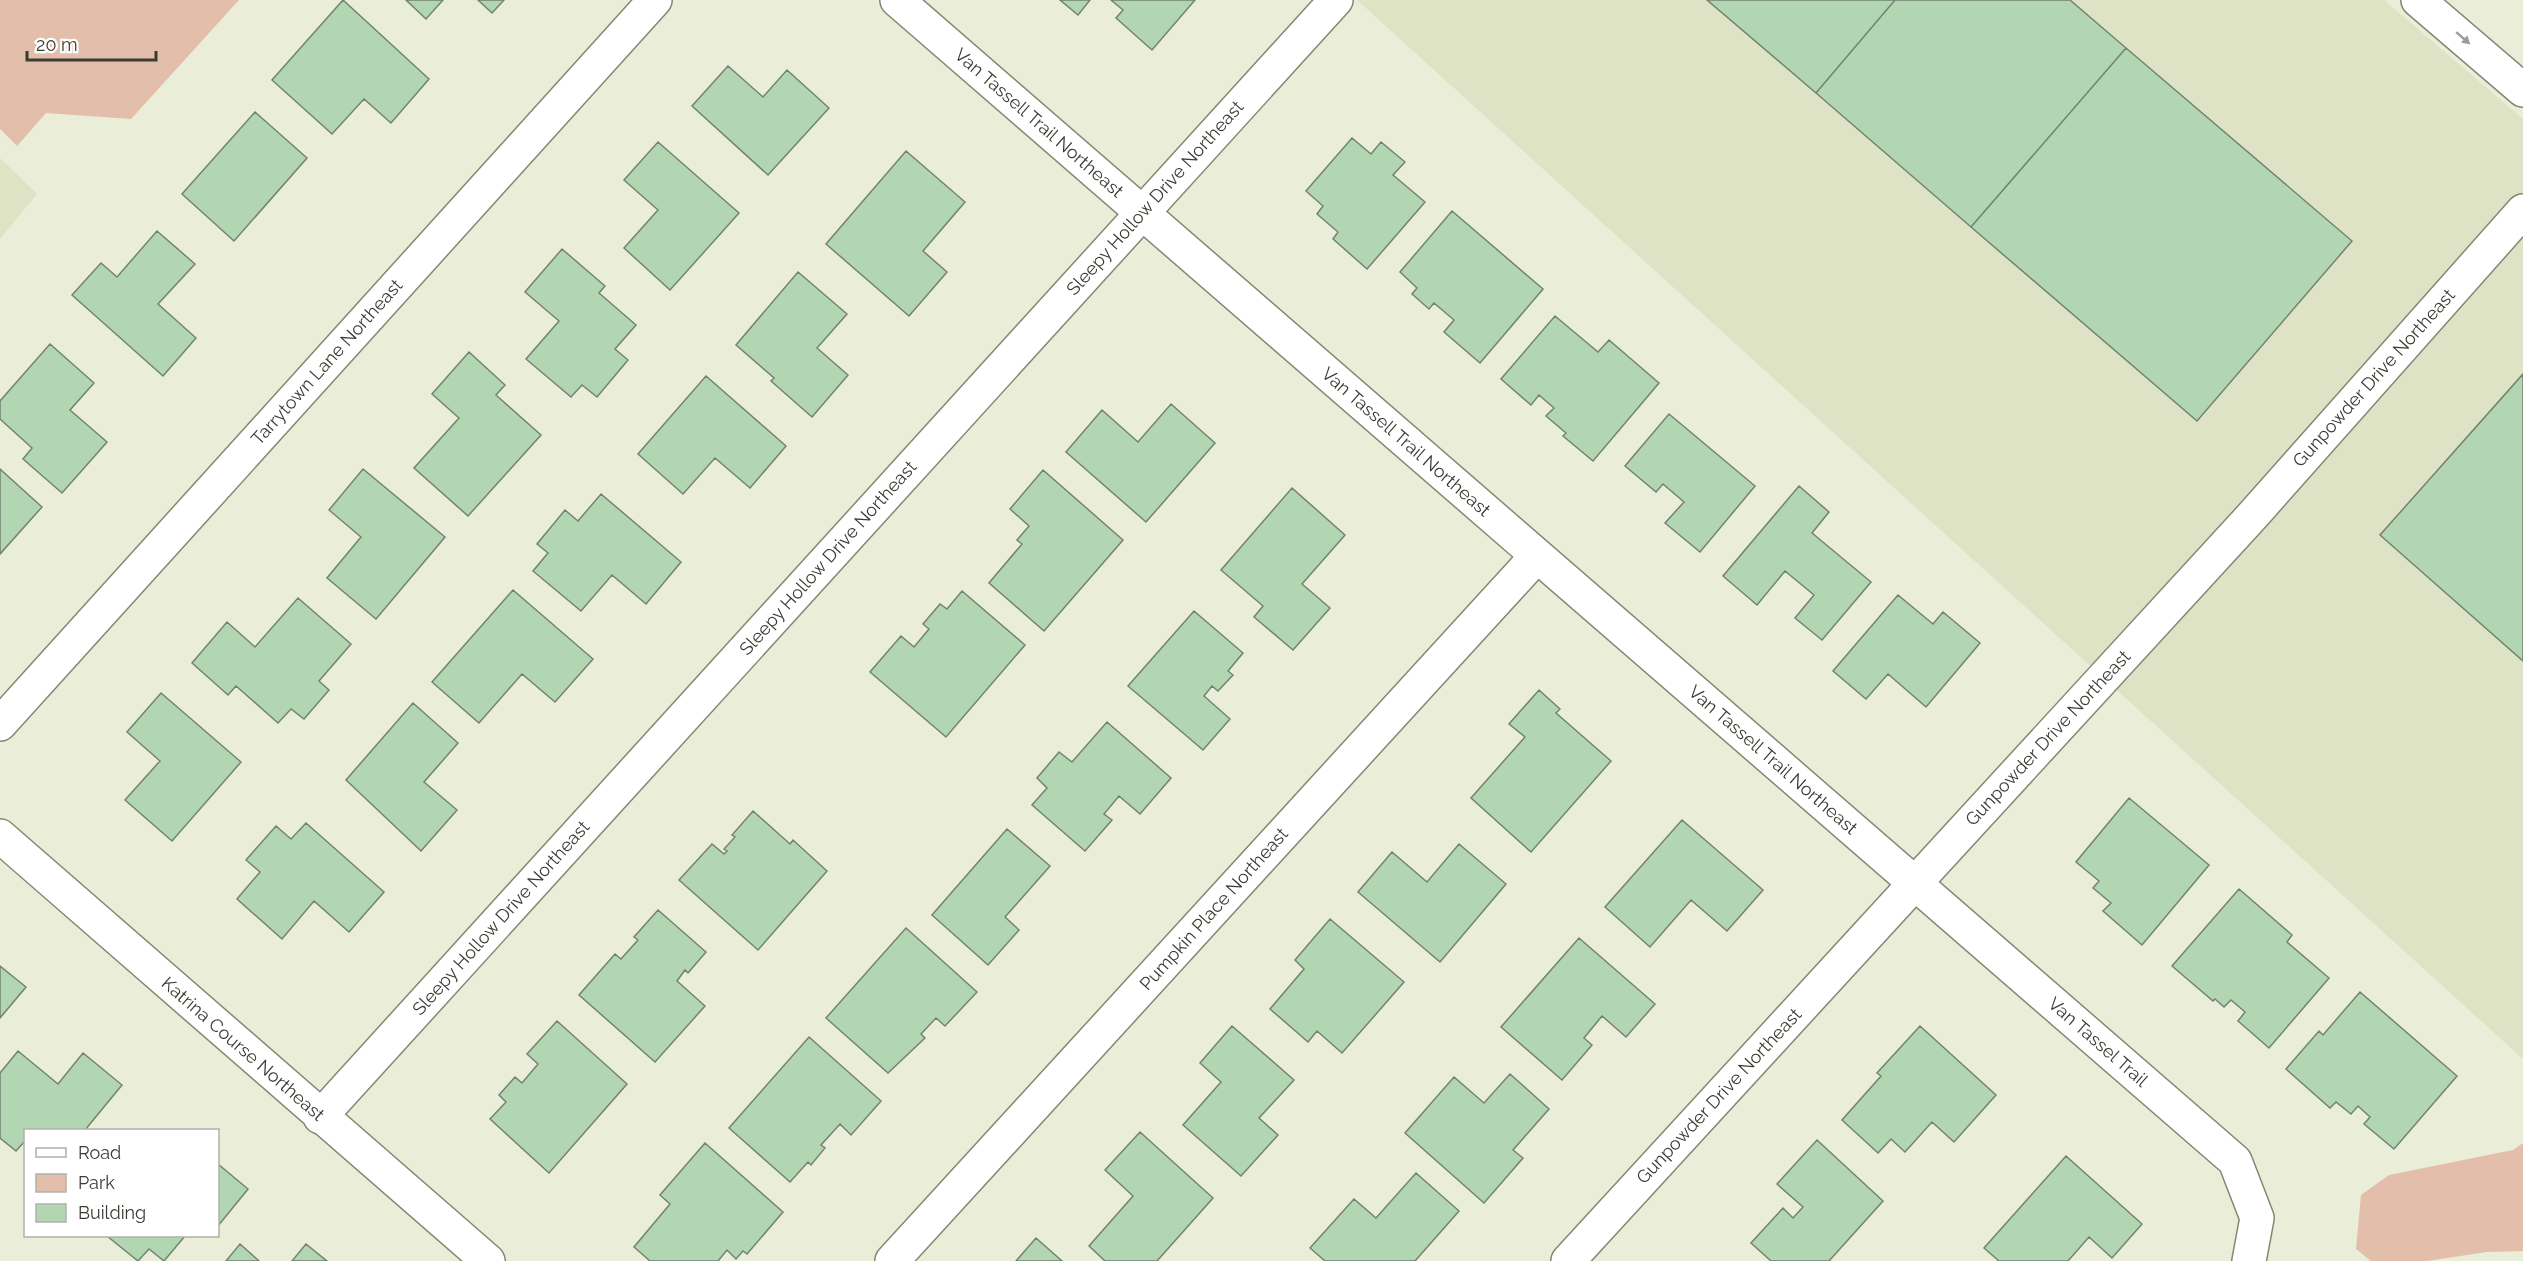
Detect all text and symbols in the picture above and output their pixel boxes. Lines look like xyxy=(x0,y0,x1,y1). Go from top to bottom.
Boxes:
scale bar xyxy=(27,24,156,62)
one-way arrow xyxy=(2455,31,2470,44)
text: 20 m xyxy=(36,34,78,55)
street label: Van Tassell Trail Northeast xyxy=(951,44,1128,202)
street label: Sleepy Hollow Drive Northeast xyxy=(1062,96,1248,299)
street label: Tarrytown Lane Northeast xyxy=(247,275,407,449)
street label: Gunpowder Drive Northeast xyxy=(2288,284,2459,471)
street label: Van Tassell Trail Northeast xyxy=(1318,363,1495,521)
street label: Sleepy Hollow Drive Northeast xyxy=(735,456,921,659)
street label: Gunpowder Drive Northeast xyxy=(1961,646,2134,830)
street label: Van Tassell Trail Northeast xyxy=(1685,681,1862,839)
street label: Sleepy Hollow Drive Northeast xyxy=(408,816,594,1019)
street label: Pumpkin Place Northeast xyxy=(1135,823,1292,994)
street label: Katrina Course Northeast xyxy=(158,972,329,1125)
street label: Van Tassel Trail xyxy=(2044,993,2153,1091)
street label: Gunpowder Drive Northeast xyxy=(1632,1004,1805,1188)
legend xyxy=(24,1129,219,1237)
text: Road xyxy=(78,1142,121,1163)
text: Park xyxy=(78,1172,115,1193)
text: Building xyxy=(78,1202,146,1223)

